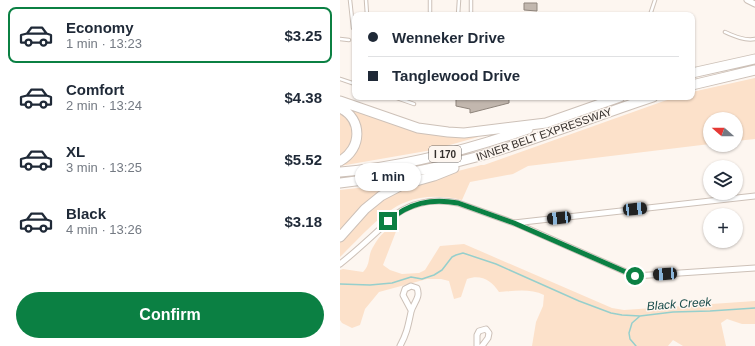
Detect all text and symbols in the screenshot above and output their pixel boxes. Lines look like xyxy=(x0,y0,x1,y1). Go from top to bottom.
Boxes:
icon: car xyxy=(18,17,54,53)
text: Economy xyxy=(66,19,134,36)
text: $3.25 xyxy=(284,27,322,44)
text: Wenneker Drive xyxy=(392,29,505,46)
text: 1 min · 13:23 xyxy=(66,36,142,51)
text: Tanglewood Drive xyxy=(392,67,520,84)
icon: car xyxy=(18,79,54,115)
text: Comfort xyxy=(66,81,124,98)
text: $4.38 xyxy=(284,89,322,106)
text: 2 min · 13:24 xyxy=(66,98,142,113)
street label: INNER BELT EXPRESSWAY xyxy=(475,105,614,163)
north arrow xyxy=(703,112,743,152)
map controls xyxy=(703,112,743,248)
icon: car xyxy=(18,141,54,177)
text: XL xyxy=(66,143,85,160)
road number: I 170 xyxy=(429,146,461,162)
text: $5.52 xyxy=(284,151,322,168)
text: 3 min · 13:25 xyxy=(66,160,142,175)
button: layers xyxy=(703,160,743,200)
callout: 1 min xyxy=(355,163,421,191)
text: 1 min xyxy=(371,169,405,184)
car xyxy=(622,202,648,216)
icon: car xyxy=(18,203,54,239)
text: Black xyxy=(66,205,106,222)
button: + xyxy=(703,208,743,248)
car xyxy=(546,211,572,225)
route end xyxy=(379,212,397,230)
text: $3.18 xyxy=(284,213,322,230)
text: 4 min · 13:26 xyxy=(66,222,142,237)
route start xyxy=(626,267,644,285)
car xyxy=(653,267,677,281)
button: Confirm xyxy=(16,292,324,338)
water label: Black Creek xyxy=(646,295,713,313)

